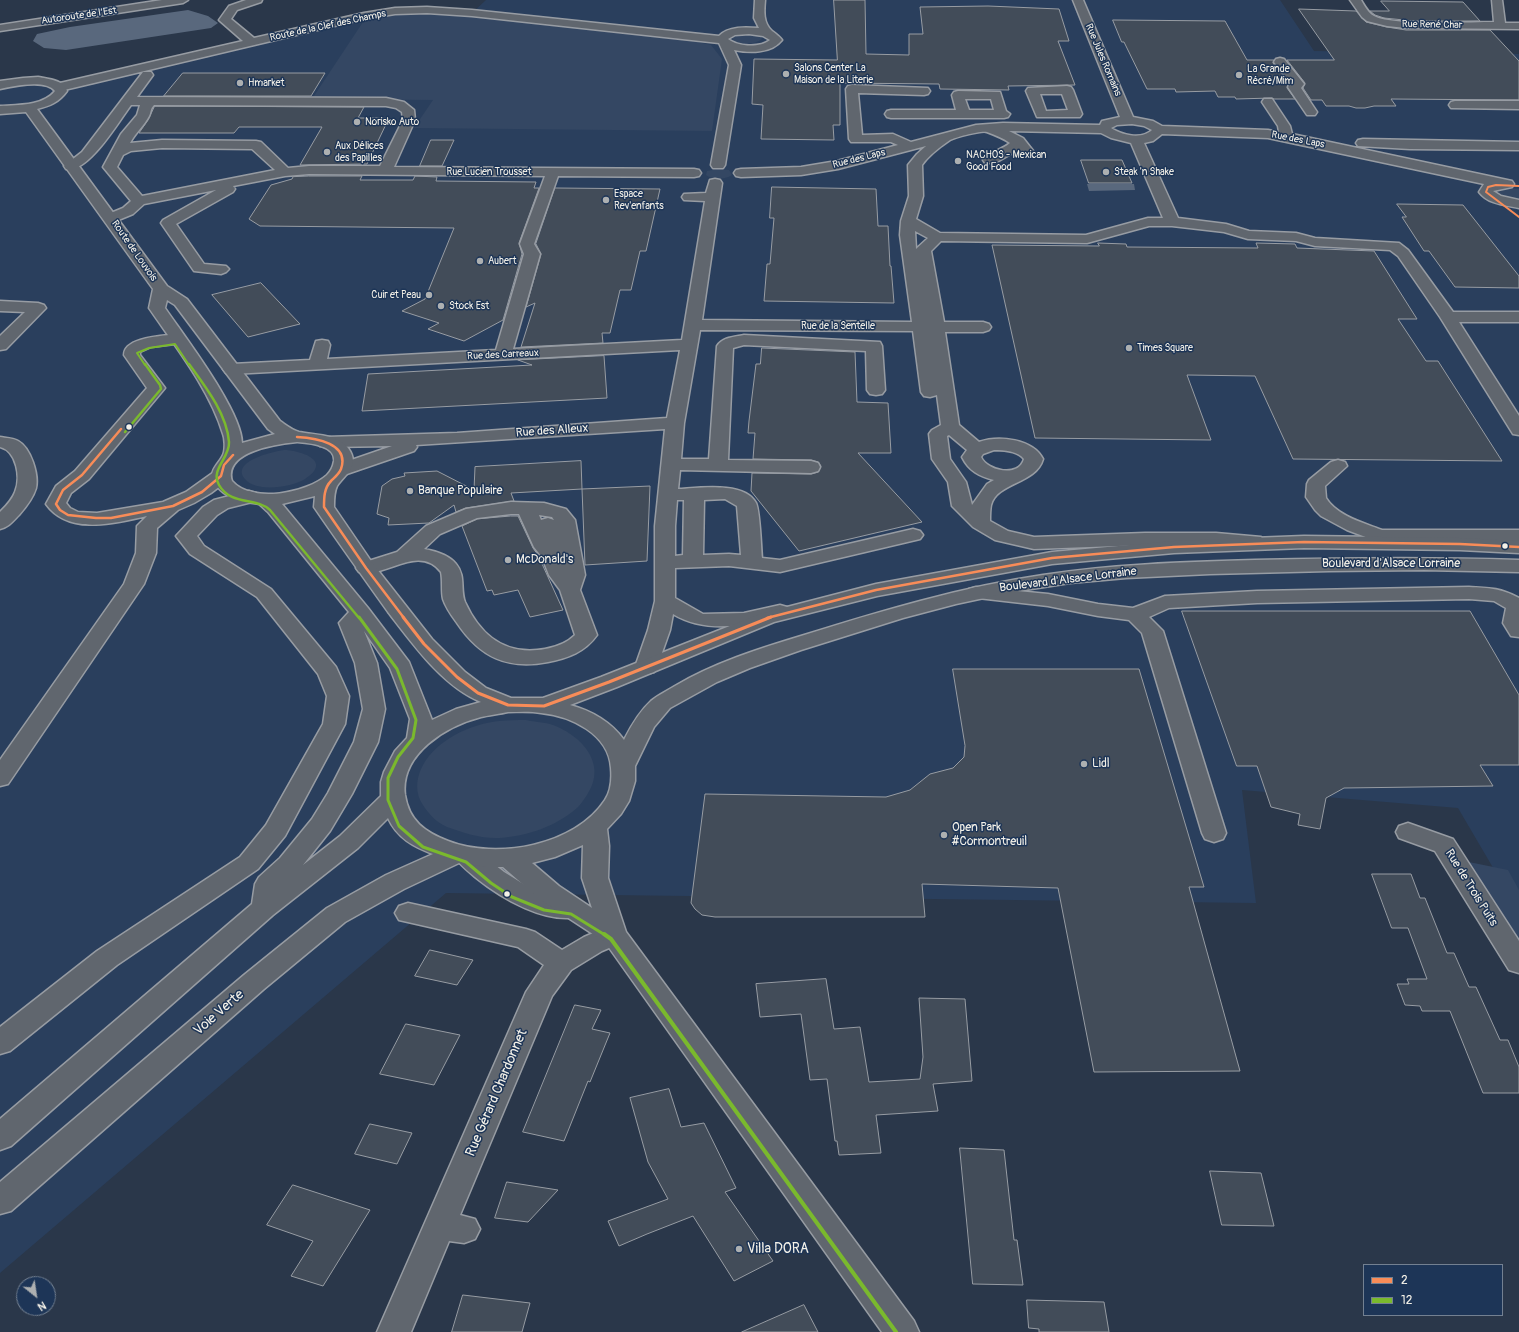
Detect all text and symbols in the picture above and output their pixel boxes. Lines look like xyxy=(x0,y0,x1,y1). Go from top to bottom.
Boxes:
street label: Autoroute de l’Est xyxy=(41,5,117,27)
street label: Route de la Clef des Champs xyxy=(269,8,387,44)
street label: Rue René Char xyxy=(1402,18,1462,32)
street label: Rue Jules Romains xyxy=(1082,22,1124,98)
place label: Salons Center La Maison de la Literie xyxy=(794,62,873,86)
place label: La Grande Récré/Mim xyxy=(1247,63,1293,86)
marker: Salons Center La Maison de la Literie xyxy=(781,69,791,79)
marker: La Grande Récré/Mim xyxy=(1234,70,1244,80)
place label: Hmarket xyxy=(248,77,285,89)
marker: Hmarket xyxy=(235,78,245,88)
place label: Norisko Auto xyxy=(365,116,419,128)
marker: Norisko Auto xyxy=(352,117,362,127)
street label: Rue des Laps xyxy=(1270,129,1326,151)
place label: Aux Délices des Papilles xyxy=(335,140,384,164)
marker: Aux Délices des Papilles xyxy=(322,147,332,157)
street label: Rue des Laps xyxy=(831,147,887,171)
place label: NACHOS - Mexican Good Food xyxy=(966,149,1047,172)
marker: NACHOS - Mexican Good Food xyxy=(953,156,963,166)
street label: Rue Lucien Trousset xyxy=(447,166,531,178)
place label: Steak 'n Shake xyxy=(1114,166,1174,178)
marker: Steak 'n Shake xyxy=(1101,167,1111,177)
place label: Espace Rev'enfants xyxy=(614,188,664,212)
marker: Espace Rev'enfants xyxy=(601,195,611,205)
street label: Route de Louvois xyxy=(109,218,159,284)
place label: Aubert xyxy=(488,255,517,267)
marker: Aubert xyxy=(475,256,485,266)
place label: Cuir et Peau xyxy=(371,289,421,301)
marker: Cuir et Peau xyxy=(424,290,434,300)
place label: Stock Est xyxy=(449,300,489,312)
marker: Stock Est xyxy=(436,301,446,311)
street label: Rue de la Sentelle xyxy=(801,320,875,332)
place label: Times Square xyxy=(1137,342,1193,354)
marker: Times Square xyxy=(1124,343,1134,353)
street label: Rue des Carreaux xyxy=(467,347,539,363)
street label: Rue des Alleux xyxy=(515,421,589,441)
unlabelled marker xyxy=(124,422,134,432)
place label: Banque Populaire xyxy=(418,484,502,498)
marker: Banque Populaire xyxy=(405,486,415,496)
unlabelled marker xyxy=(1500,541,1510,551)
place label: McDonald's xyxy=(516,553,573,567)
marker: McDonald's xyxy=(503,555,513,565)
street label: Boulevard d'Alsace Lorraine xyxy=(1322,557,1460,571)
street label: Boulevard d'Alsace Lorraine xyxy=(999,564,1137,596)
place label: Lidl xyxy=(1092,757,1110,771)
marker: Lidl xyxy=(1079,759,1089,769)
place label: Open Park #Cormontreuil xyxy=(952,821,1027,849)
marker: Open Park #Cormontreuil xyxy=(939,830,949,840)
street label: Rue de Trois Puits xyxy=(1442,847,1500,929)
unlabelled marker xyxy=(502,889,512,899)
street label: Voie Verte xyxy=(190,987,248,1039)
street label: Rue Gérard Chardonnet xyxy=(463,1027,531,1159)
place label: Villa DORA xyxy=(747,1241,809,1257)
marker: Villa DORA xyxy=(734,1244,744,1254)
legend xyxy=(1363,1264,1503,1316)
text: 2 xyxy=(1401,1273,1408,1288)
north arrow xyxy=(16,1276,56,1316)
text: 12 xyxy=(1401,1293,1412,1308)
text: N xyxy=(35,1298,48,1313)

